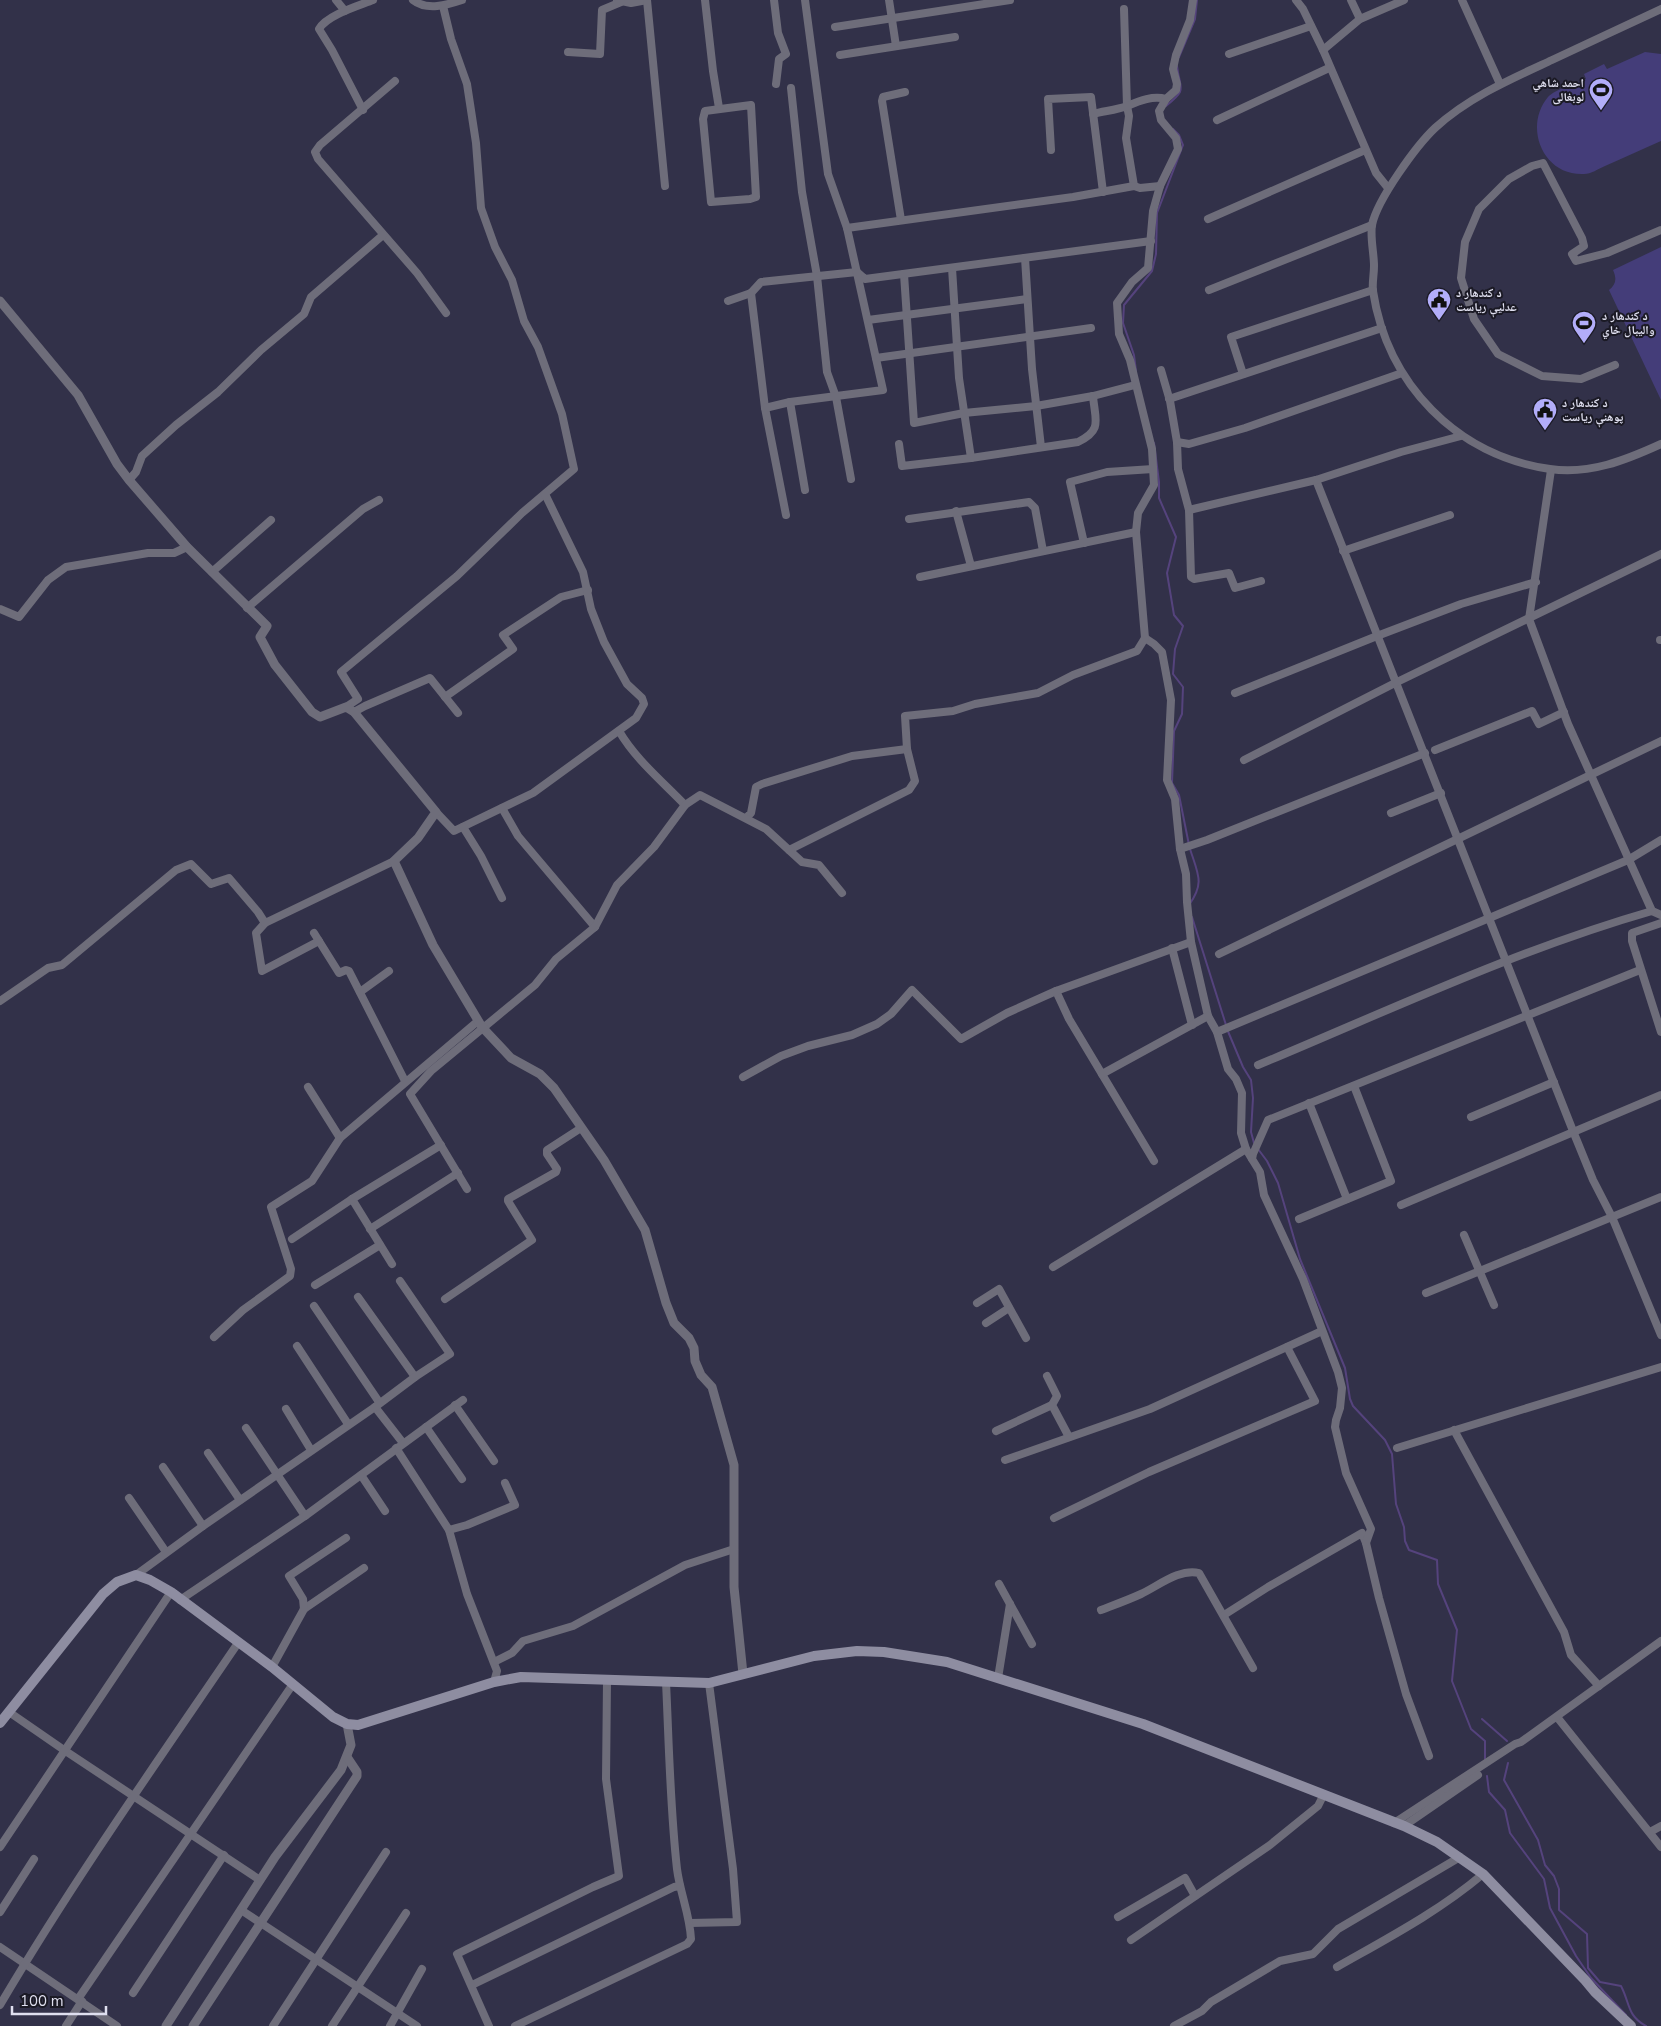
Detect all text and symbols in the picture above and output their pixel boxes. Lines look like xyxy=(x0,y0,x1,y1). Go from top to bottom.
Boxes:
place label: احمد شاهي لوبغالی xyxy=(1532,75,1584,105)
sports icon: احمد شاهي لوبغالی xyxy=(1588,77,1614,111)
place label: د کندهار د عدلیې رياست xyxy=(1456,285,1517,318)
public building icon: د کندهار د عدلیې رياست xyxy=(1426,287,1452,321)
place label: د کندهار د واليبال ځاي xyxy=(1602,308,1655,340)
sports icon: د کندهار د واليبال ځاي xyxy=(1571,310,1597,344)
place label: د کندهار د پوهنې رياست xyxy=(1562,395,1624,428)
public building icon: د کندهار د پوهنې رياست xyxy=(1532,397,1558,431)
scale bar xyxy=(12,1984,106,2016)
text: 100 m xyxy=(20,1991,64,2011)

